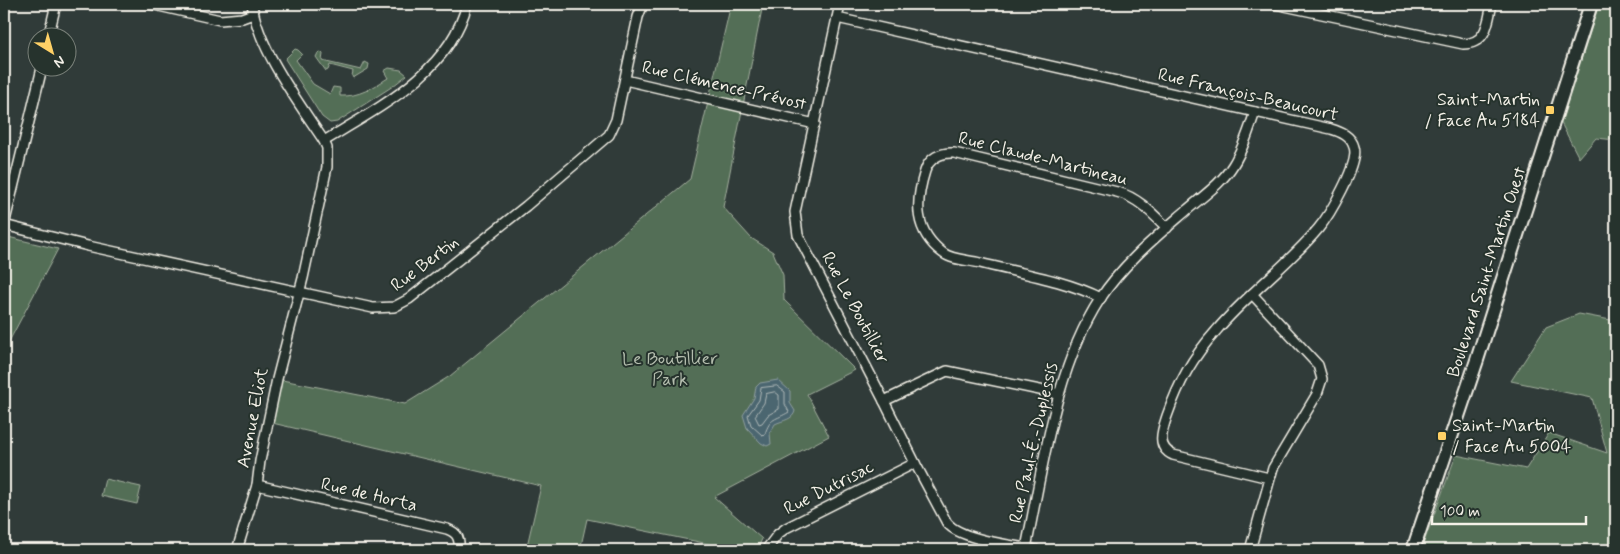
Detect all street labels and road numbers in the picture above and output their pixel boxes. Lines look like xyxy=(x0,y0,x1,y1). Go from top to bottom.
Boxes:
street label: Rue Clémence-Prévost xyxy=(639,55,809,117)
street label: Rue François-Beaucourt xyxy=(1156,63,1340,127)
street label: Rue Claude-Martineau xyxy=(956,126,1130,192)
street label: Boulevard Saint-Martin Ouest xyxy=(1442,163,1533,380)
street label: Rue Bertin xyxy=(386,230,464,298)
street label: Rue Le Boutillier xyxy=(815,248,895,369)
street label: Rue Paul-É.-Duplessis xyxy=(1004,360,1064,526)
street label: Avenue Eliot xyxy=(232,365,275,470)
street label: Rue Dutrisac xyxy=(780,455,878,521)
street label: Rue de Horta xyxy=(318,472,420,518)

